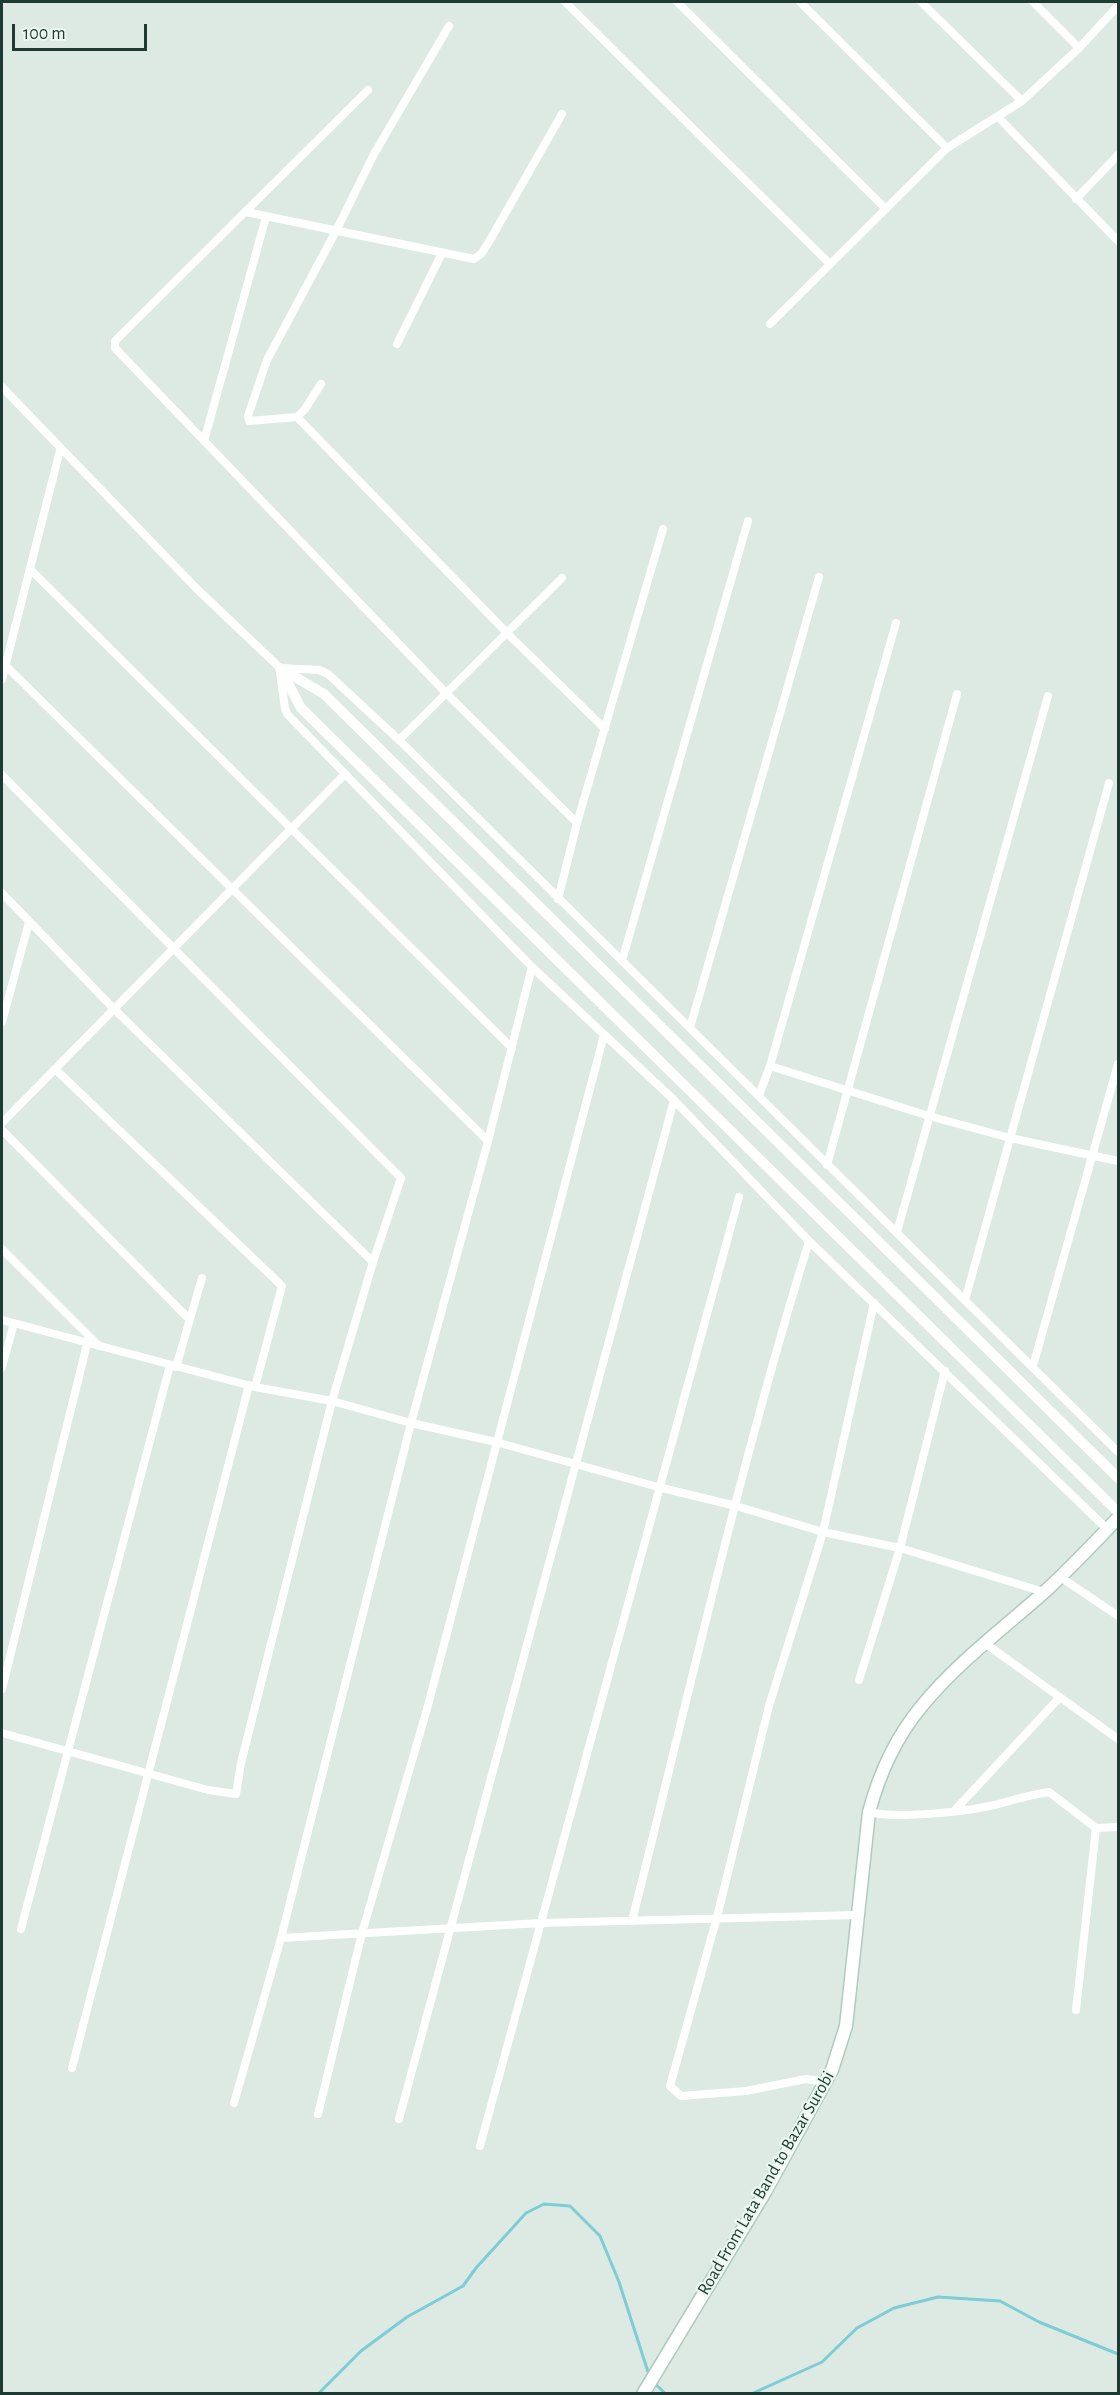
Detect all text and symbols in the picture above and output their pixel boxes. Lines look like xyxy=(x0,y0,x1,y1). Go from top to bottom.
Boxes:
scale bar xyxy=(15,12,150,50)
text: 100 m xyxy=(23,25,66,43)
street label: Road From Lata Band to Bazar Surobi xyxy=(693,2067,839,2299)

